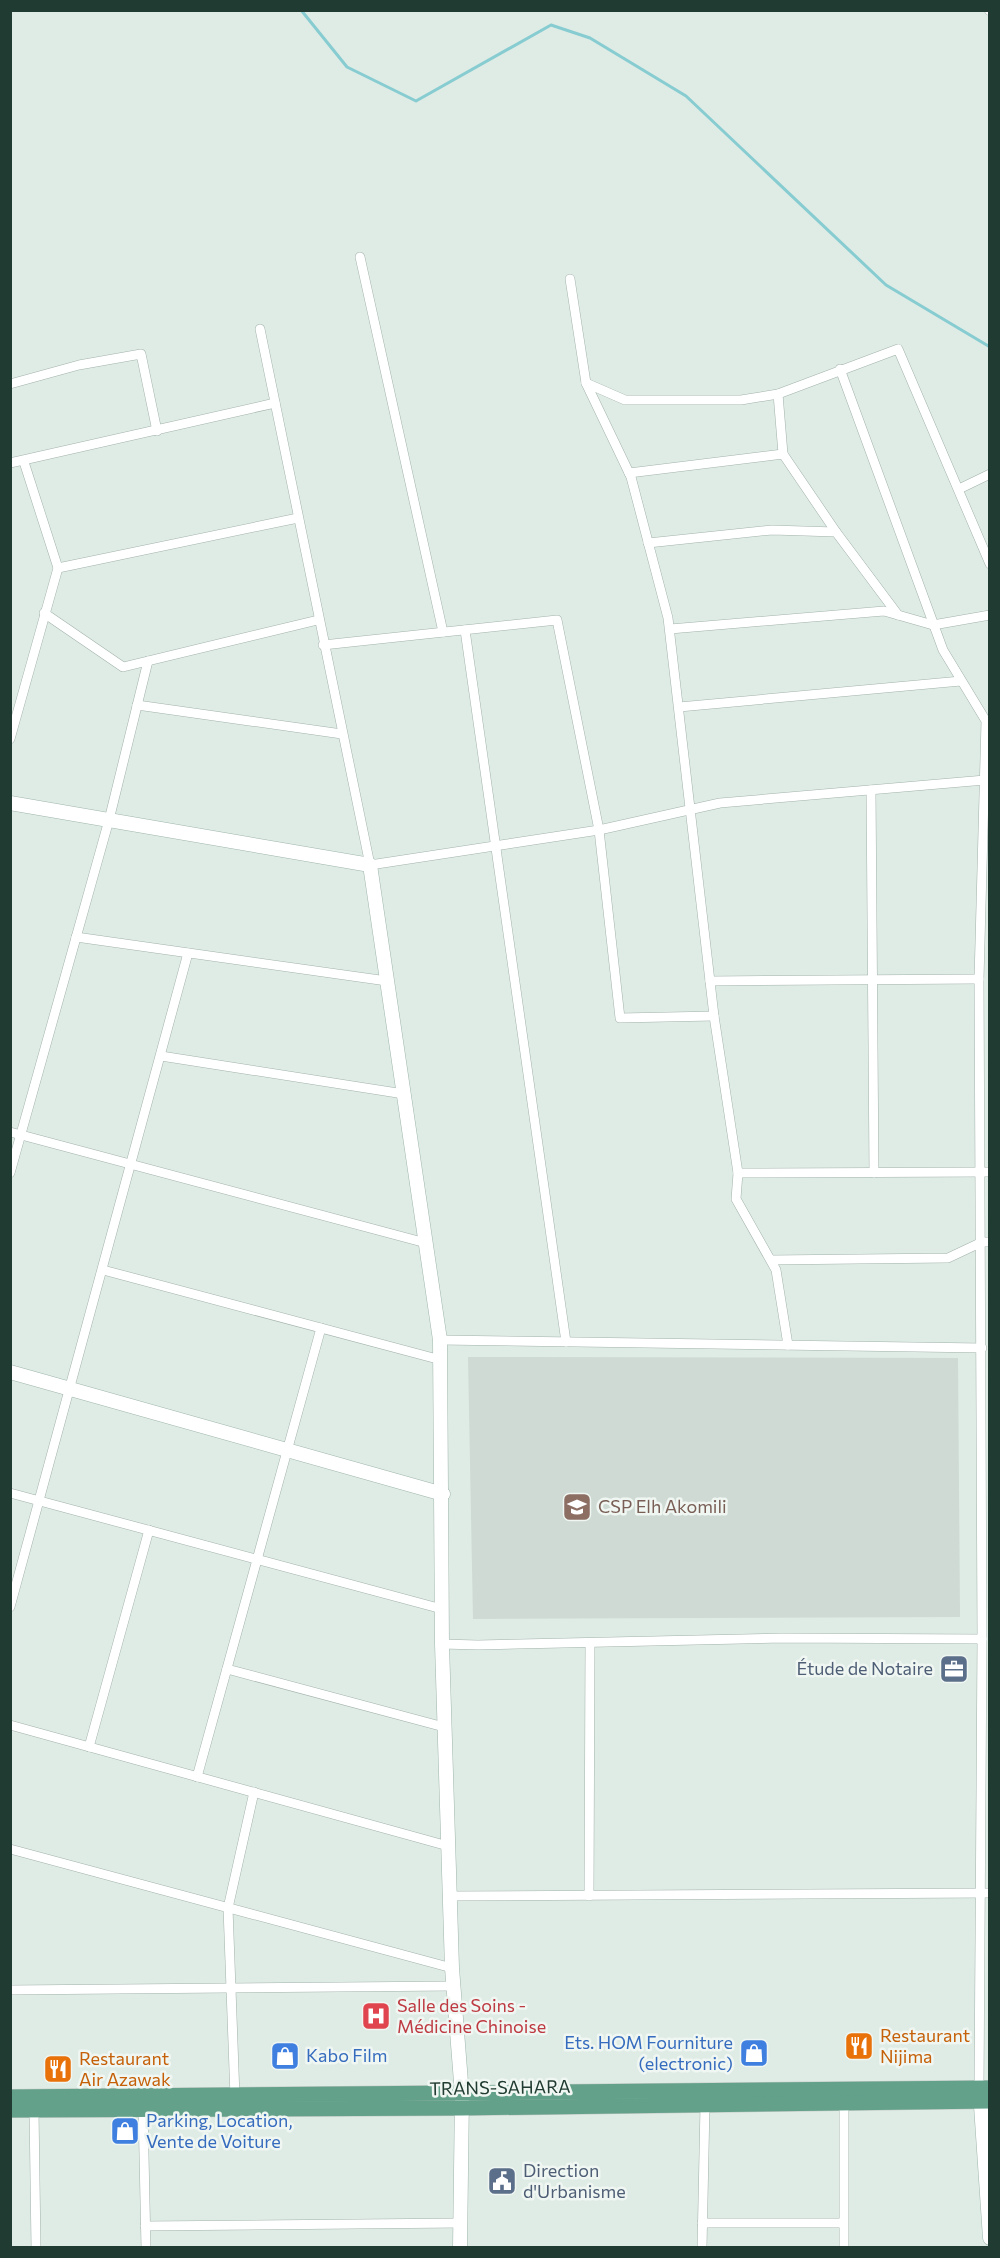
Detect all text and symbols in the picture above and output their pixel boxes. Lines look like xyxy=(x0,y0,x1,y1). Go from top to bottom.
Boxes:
school or university icon: CSP Elh Akomili xyxy=(561,1491,593,1523)
place label: CSP Elh Akomili xyxy=(598,1495,727,1517)
office icon: Étude de Notaire xyxy=(938,1653,970,1685)
place label: Étude de Notaire xyxy=(796,1657,933,1679)
place label: Salle des Soins - Médicine Chinoise xyxy=(397,1994,546,2037)
hospital icon: Salle des Soins - Médicine Chinoise xyxy=(360,2000,392,2032)
place label: Restaurant Nijima xyxy=(880,2024,970,2067)
restaurant icon: Restaurant Nijima xyxy=(843,2030,875,2062)
place label: Ets. HOM Fourniture (electronic) xyxy=(564,2031,733,2074)
shop icon: Ets. HOM Fourniture (electronic) xyxy=(738,2037,770,2069)
shop icon: Kabo Film xyxy=(269,2040,301,2072)
place label: Kabo Film xyxy=(306,2044,388,2066)
place label: Restaurant Air Azawak xyxy=(79,2047,171,2090)
restaurant icon: Restaurant Air Azawak xyxy=(42,2053,74,2085)
street label: TRANS-SAHARA xyxy=(429,2075,571,2099)
place label: Parking, Location, Vente de Voiture xyxy=(146,2109,293,2152)
shop icon: Parking, Location, Vente de Voiture xyxy=(109,2115,141,2147)
place label: Direction d'Urbanisme xyxy=(523,2159,626,2202)
public building icon: Direction d'Urbanisme xyxy=(486,2165,518,2197)

